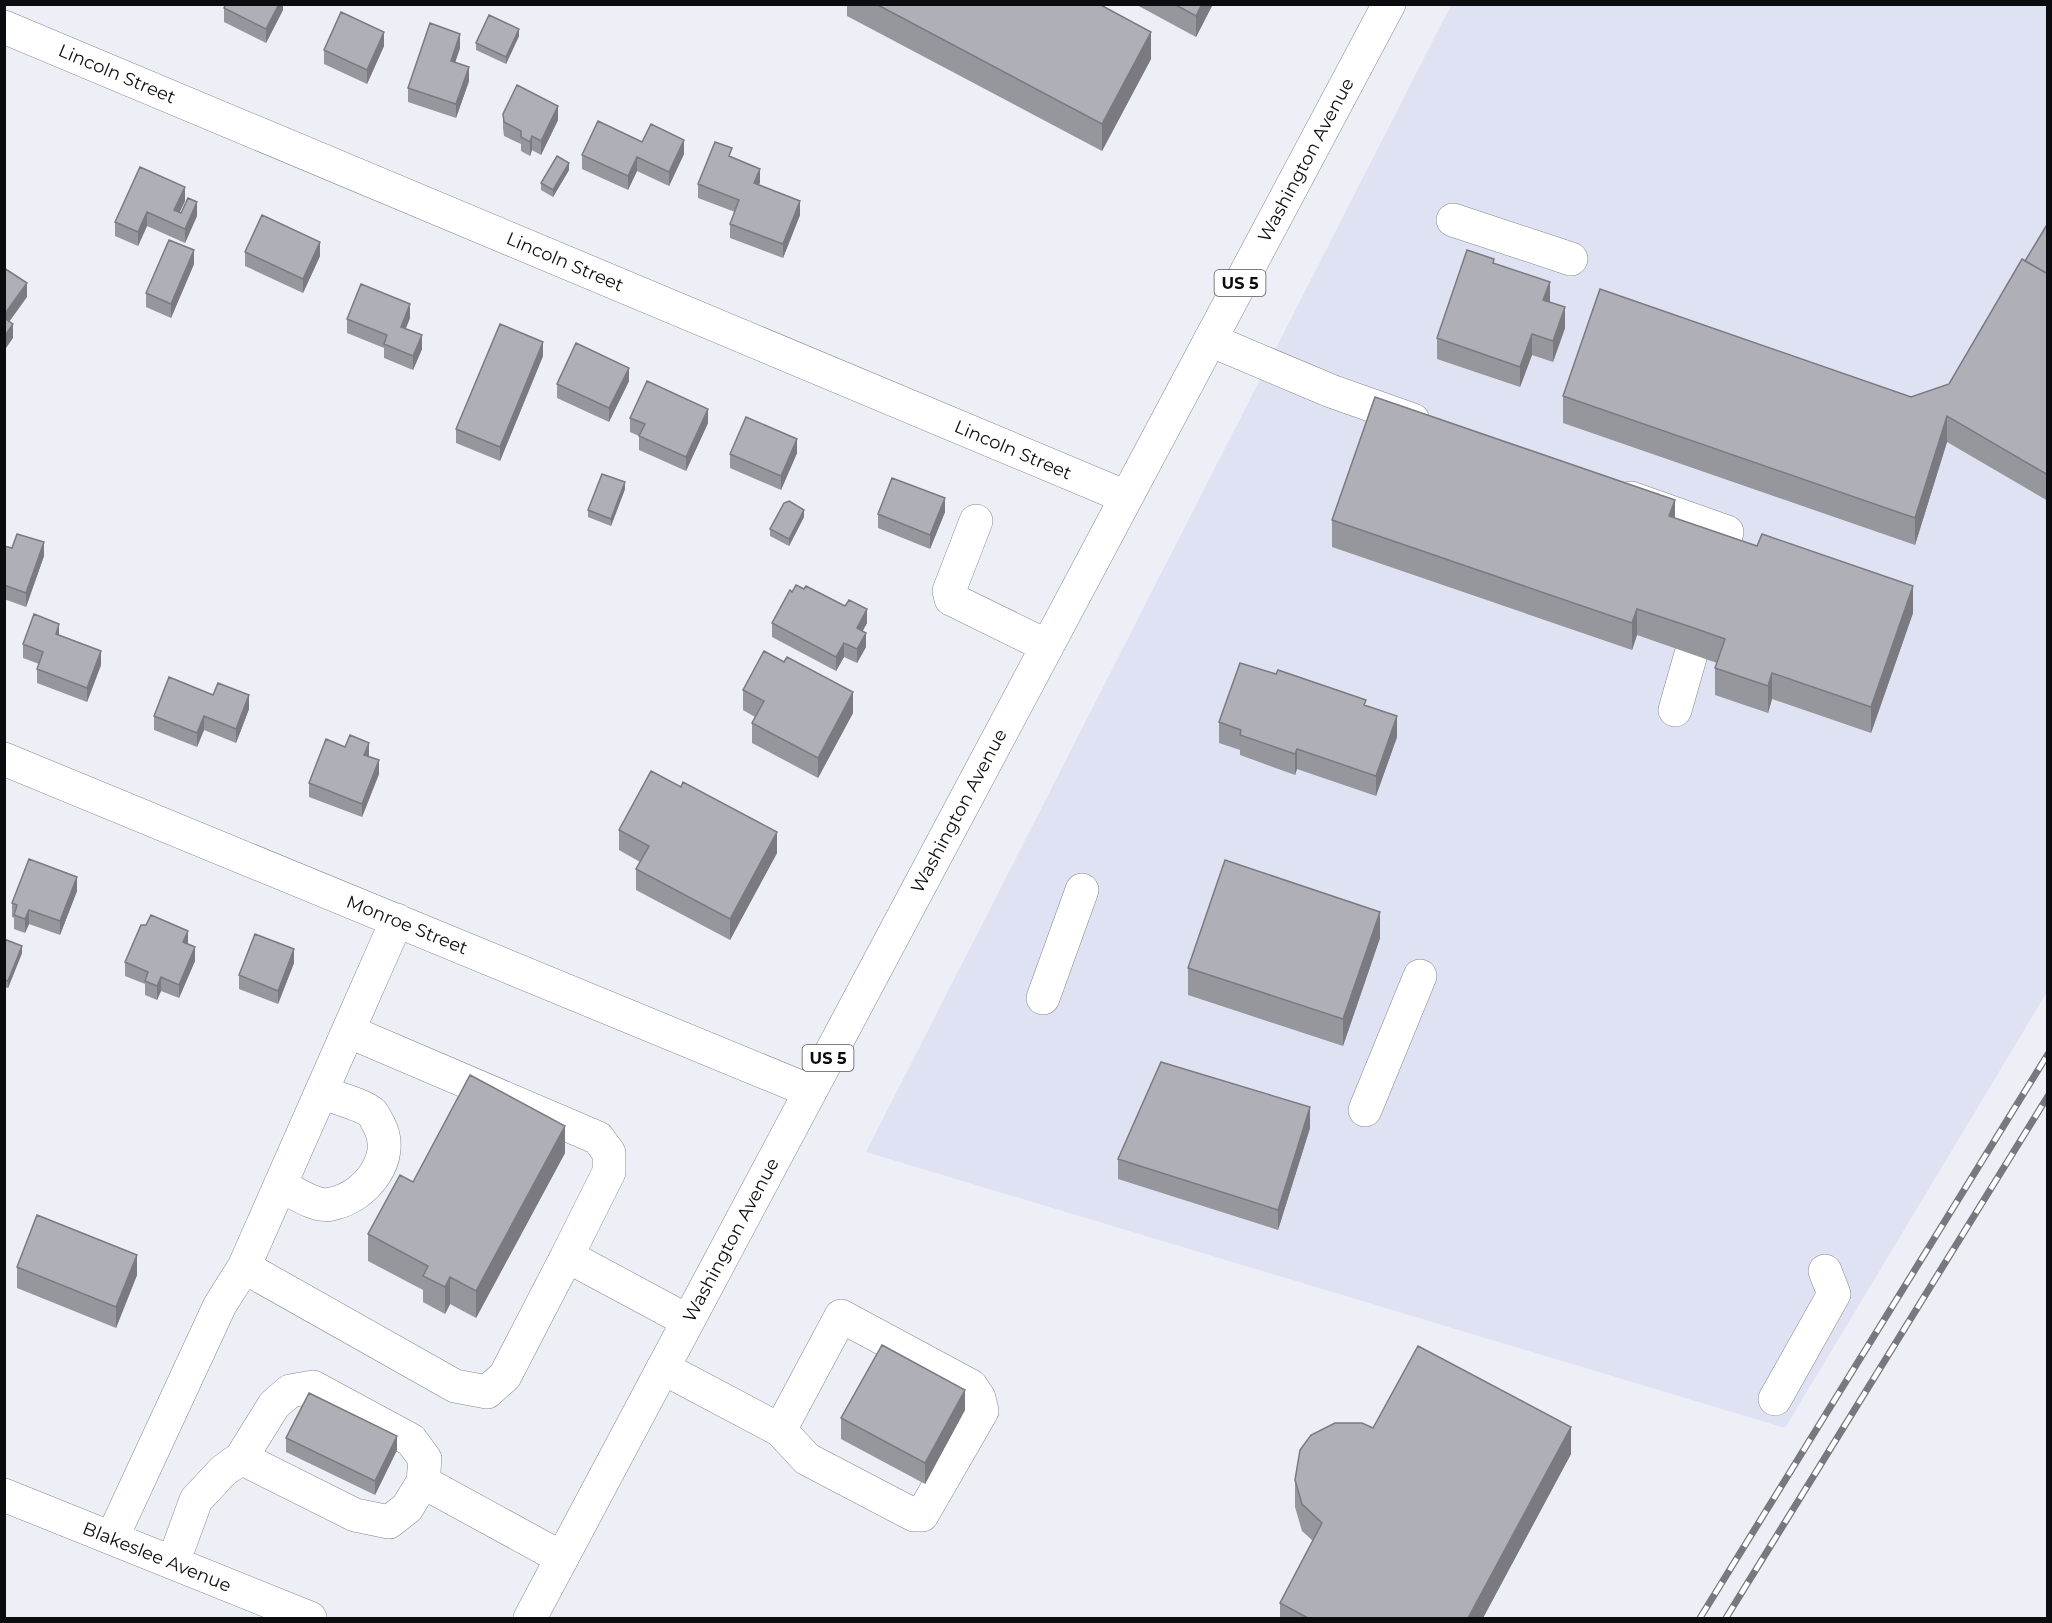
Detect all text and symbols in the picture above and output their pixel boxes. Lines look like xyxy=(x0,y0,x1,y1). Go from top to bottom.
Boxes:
street label: Lincoln Street xyxy=(55,39,179,109)
street label: Washington Avenue xyxy=(1253,74,1359,246)
street label: Lincoln Street xyxy=(503,227,627,297)
road number: US 5 xyxy=(1214,270,1266,296)
street label: Lincoln Street xyxy=(951,415,1075,485)
street label: Washington Avenue xyxy=(906,725,1012,897)
street label: Monroe Street xyxy=(343,891,471,959)
road number: US 5 xyxy=(802,1045,854,1071)
street label: Washington Avenue xyxy=(678,1154,784,1326)
street label: Blakeslee Avenue xyxy=(79,1517,235,1597)

